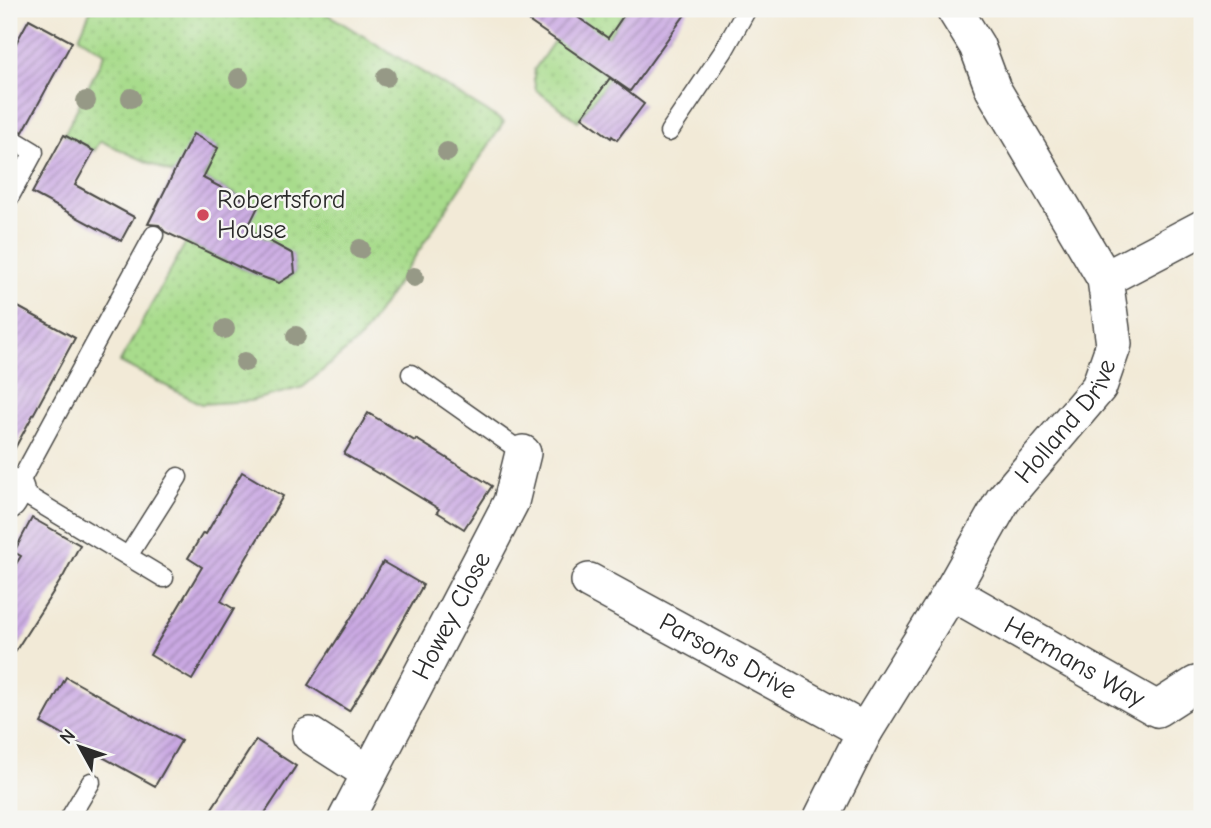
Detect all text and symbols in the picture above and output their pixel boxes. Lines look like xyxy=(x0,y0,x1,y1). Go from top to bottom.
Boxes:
place label: Robertsford House xyxy=(217,185,346,245)
marker: Robertsford House xyxy=(195,207,211,223)
street label: Holland Drive xyxy=(1009,355,1122,490)
street label: Howey Close xyxy=(406,547,497,685)
street label: Parsons Drive xyxy=(654,607,802,706)
street label: Hermans Way xyxy=(999,610,1150,714)
north arrow xyxy=(46,712,116,782)
text: N xyxy=(55,725,80,749)

